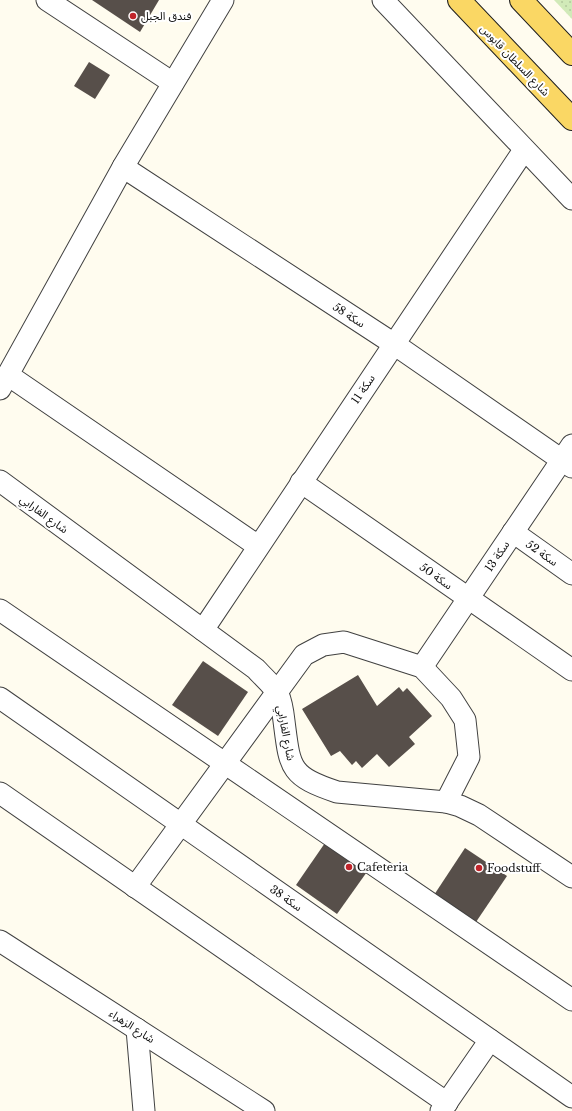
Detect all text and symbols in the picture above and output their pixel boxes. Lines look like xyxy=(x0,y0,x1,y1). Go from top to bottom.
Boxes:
place label: فندق الجبل xyxy=(141,9,192,23)
marker: فندق الجبل xyxy=(128,11,138,21)
street label: شارع السلطان قابوس xyxy=(477,21,553,100)
street label: سكة 58 xyxy=(330,299,368,331)
street label: سكة 11 xyxy=(348,371,378,406)
street label: شارع الفارابي xyxy=(16,492,71,538)
street label: سكة 52 xyxy=(523,537,561,569)
street label: سكة 13 xyxy=(482,538,513,574)
street label: سكة 50 xyxy=(417,560,455,593)
street label: شارع الفارابي xyxy=(271,704,298,763)
place label: Cafeteria xyxy=(357,860,409,874)
place label: Foodstuff xyxy=(487,861,542,875)
marker: Cafeteria xyxy=(344,862,354,872)
marker: Foodstuff xyxy=(474,863,484,873)
street label: سكة 38 xyxy=(267,882,305,914)
street label: شارع الزهراء xyxy=(106,1006,158,1047)

